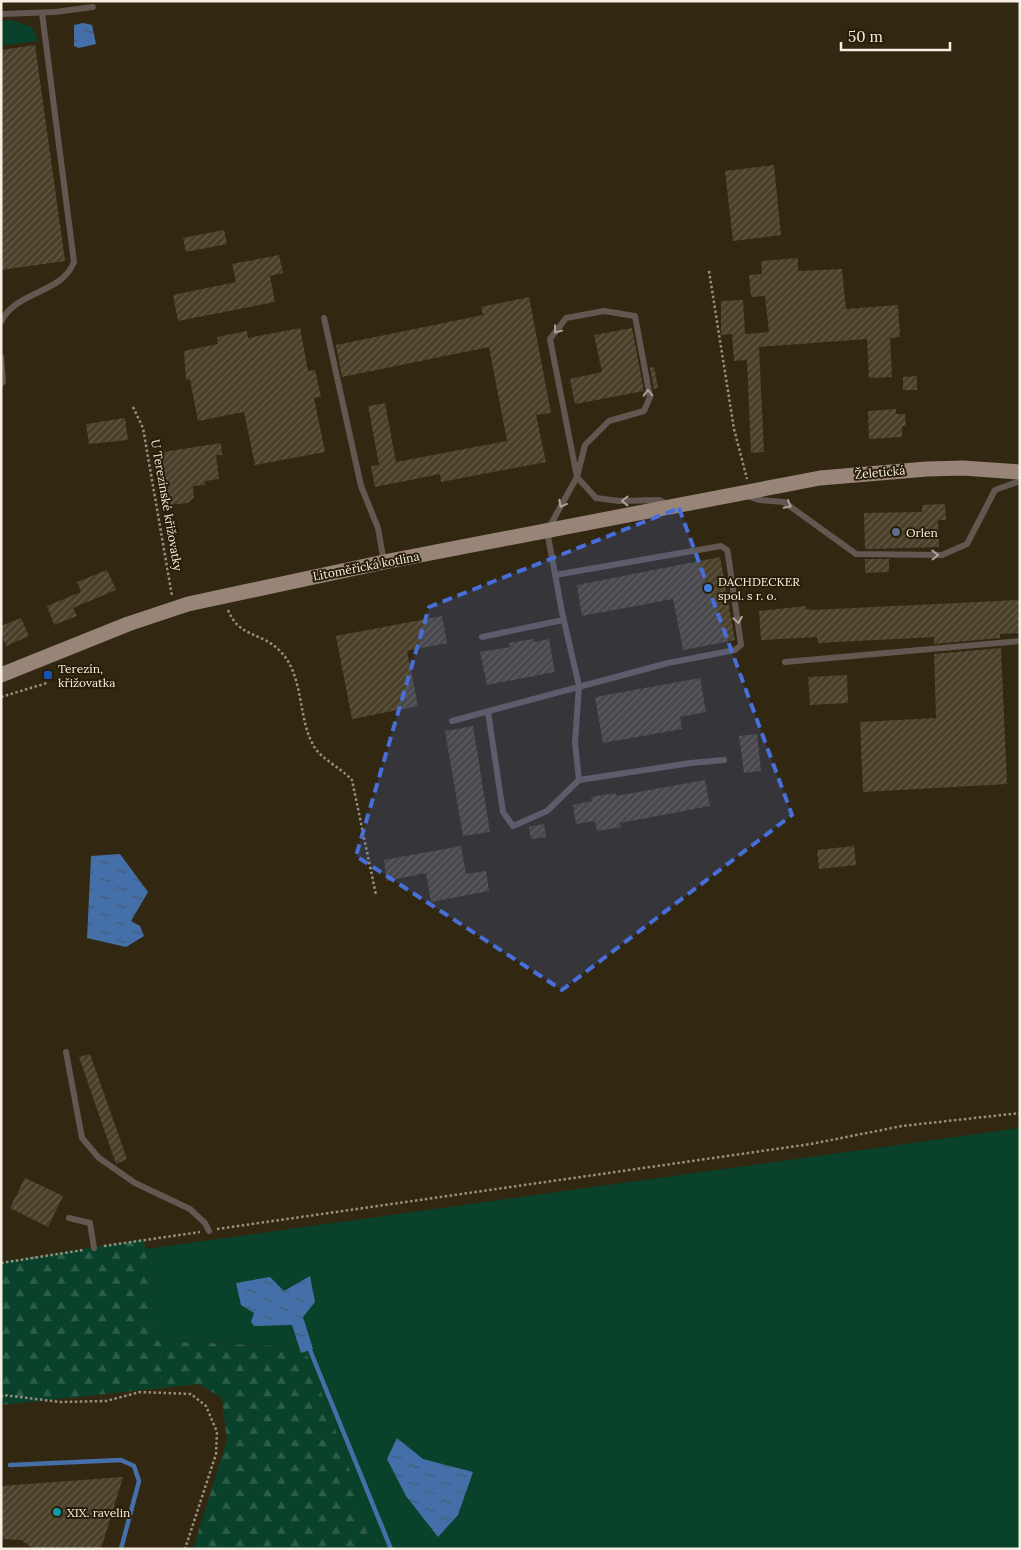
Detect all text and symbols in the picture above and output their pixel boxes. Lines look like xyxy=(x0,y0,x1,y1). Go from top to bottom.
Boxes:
scale bar xyxy=(841,20,950,52)
text: 50 m xyxy=(848,27,883,46)
one-way arrow xyxy=(555,324,563,333)
one-way arrow xyxy=(642,388,653,396)
street label: U Terezínské křižovatky xyxy=(148,438,186,573)
street label: Želetická xyxy=(854,462,906,482)
one-way arrow xyxy=(621,496,628,506)
one-way arrow xyxy=(558,499,568,508)
one-way arrow xyxy=(783,499,792,509)
place label: Orlen xyxy=(906,525,938,540)
marker: Orlen xyxy=(890,526,902,538)
street label: Litoměřická kotlina xyxy=(311,548,421,584)
one-way arrow xyxy=(931,550,939,560)
place label: DACHDECKER spol. s r. o. xyxy=(718,574,800,603)
marker: DACHDECKER spol. s r. o. xyxy=(702,582,714,594)
one-way arrow xyxy=(732,616,743,624)
place label: Terezín, křižovatka xyxy=(58,661,115,690)
marker: Terezín, křižovatka xyxy=(42,669,54,681)
place label: XIX. ravelin xyxy=(67,1505,130,1520)
marker: XIX. ravelin xyxy=(51,1506,63,1518)

